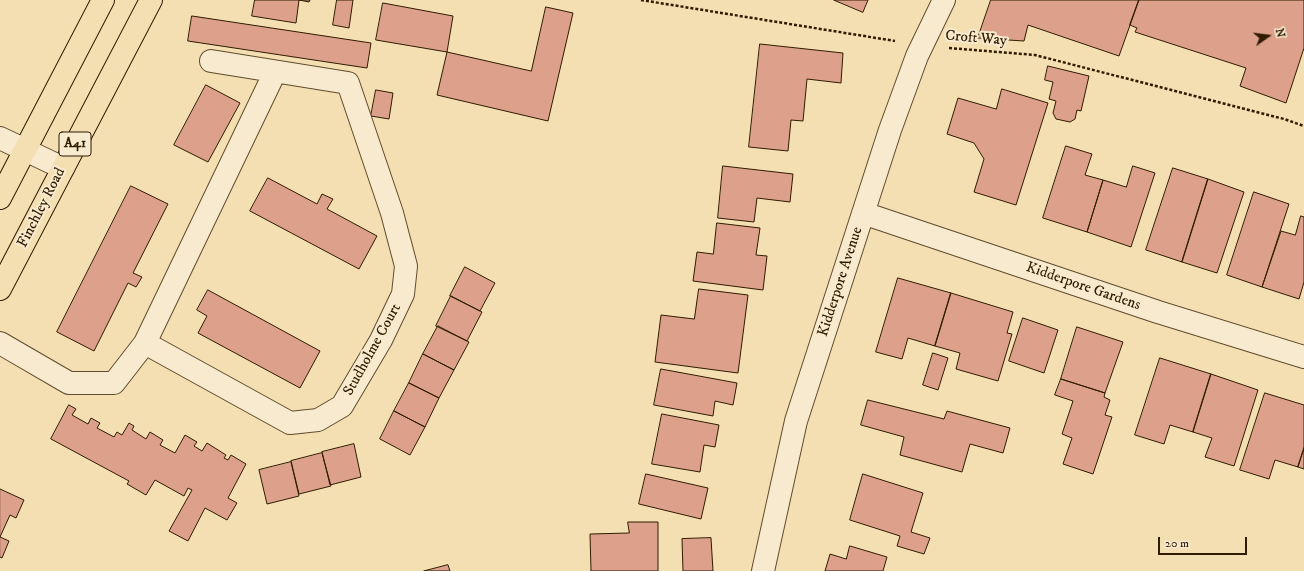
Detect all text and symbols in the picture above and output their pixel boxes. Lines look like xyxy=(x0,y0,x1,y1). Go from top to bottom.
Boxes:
north arrow xyxy=(1248,16,1288,56)
street label: Croft Way xyxy=(944,27,1008,51)
text: N xyxy=(1272,27,1288,39)
road number: A41 xyxy=(59,132,91,156)
street label: Finchley Road xyxy=(14,165,70,251)
street label: Kidderpore Avenue xyxy=(815,225,867,339)
street label: Kidderpore Gardens xyxy=(1023,259,1143,315)
street label: Studholme Court xyxy=(340,301,406,399)
scale bar xyxy=(1160,529,1249,555)
text: 20 m xyxy=(1165,536,1189,551)

